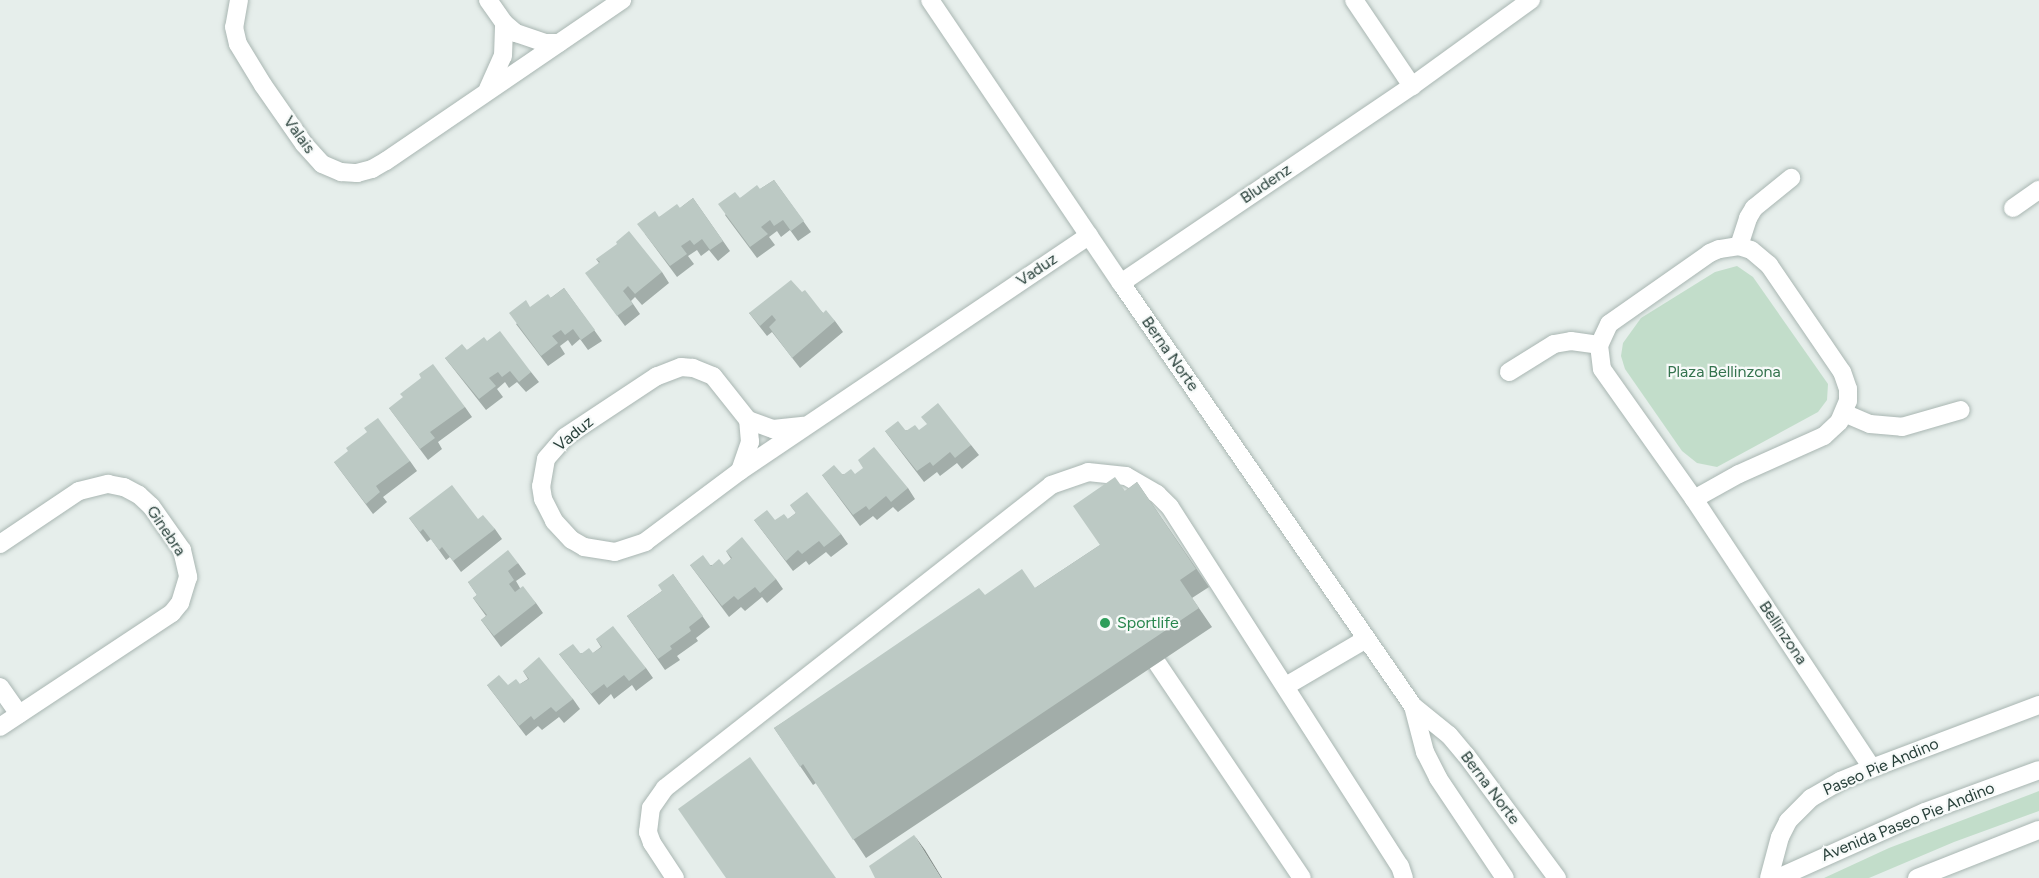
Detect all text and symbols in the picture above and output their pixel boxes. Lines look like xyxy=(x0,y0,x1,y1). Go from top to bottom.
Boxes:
street label: Valais xyxy=(279,113,319,157)
street label: Bludenz xyxy=(1237,160,1295,208)
street label: Vaduz xyxy=(1013,250,1061,290)
street label: Berna Norte xyxy=(1137,313,1203,395)
park label: Plaza Bellinzona xyxy=(1667,362,1781,382)
street label: Vaduz xyxy=(551,412,597,456)
street label: Ginebra xyxy=(142,502,190,560)
street label: Bellinzona xyxy=(1755,598,1811,668)
place label: Sportlife xyxy=(1117,613,1179,633)
marker: Sportlife xyxy=(1098,616,1112,630)
street label: Paseo Pie Andino xyxy=(1820,734,1942,800)
street label: Berna Norte xyxy=(1456,748,1524,828)
street label: Avenida Paseo Pie Andino xyxy=(1819,778,1997,866)

